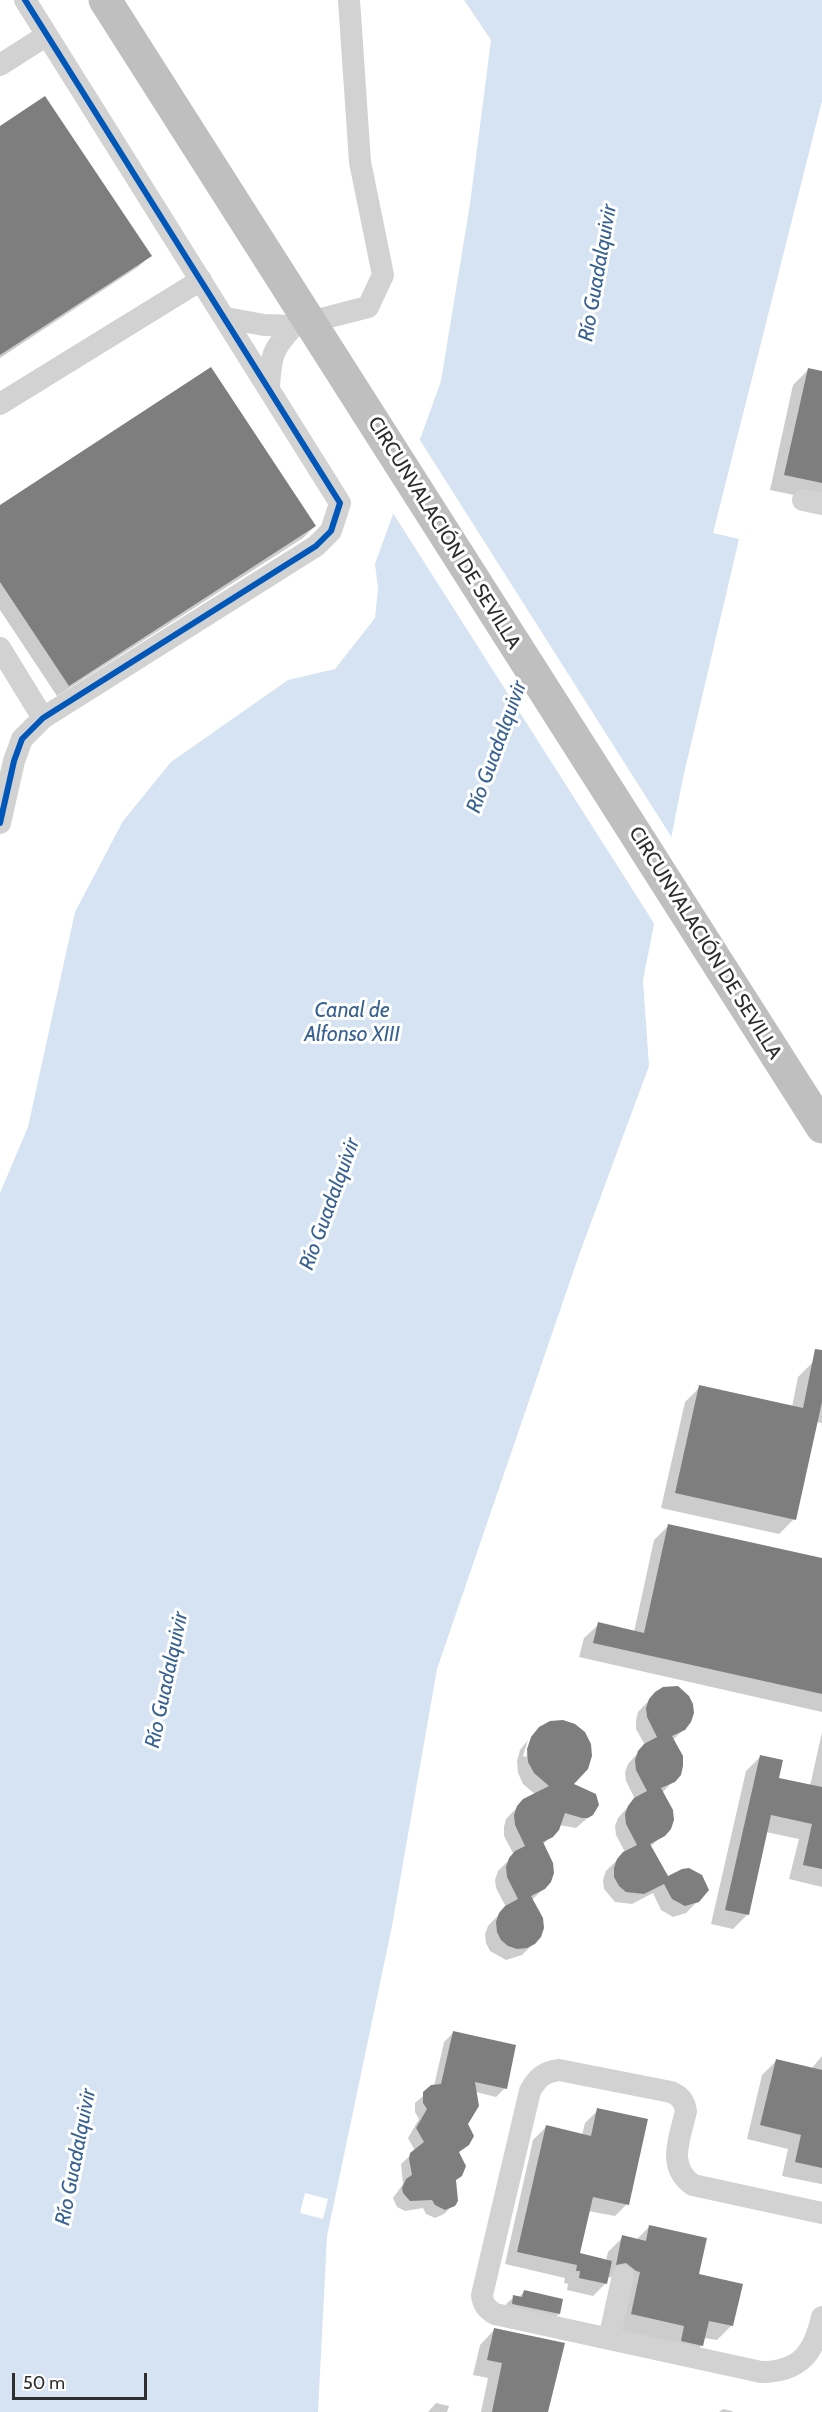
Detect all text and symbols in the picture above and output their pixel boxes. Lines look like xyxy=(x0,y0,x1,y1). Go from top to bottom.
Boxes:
water label: Río Guadalquivir xyxy=(574,203,622,343)
street label: CIRCUNVALACIÓN DE SEVILLA xyxy=(362,412,526,654)
water label: Río Guadalquivir xyxy=(461,678,533,816)
street label: CIRCUNVALACIÓN DE SEVILLA xyxy=(623,822,787,1064)
water label: Canal de Alfonso XIII xyxy=(304,998,400,1048)
water label: Río Guadalquivir xyxy=(294,1135,366,1273)
water label: Río Guadalquivir xyxy=(140,1610,194,1750)
water label: Río Guadalquivir xyxy=(50,2087,102,2227)
scale bar xyxy=(15,2361,150,2399)
text: 50 m xyxy=(23,2372,65,2394)

